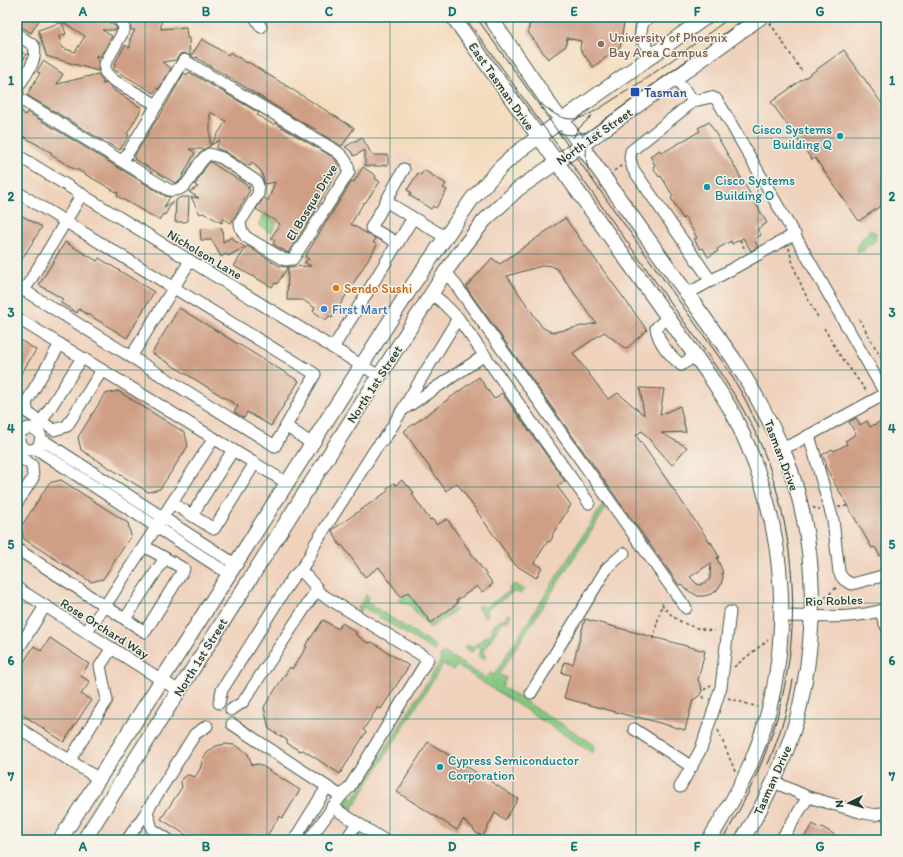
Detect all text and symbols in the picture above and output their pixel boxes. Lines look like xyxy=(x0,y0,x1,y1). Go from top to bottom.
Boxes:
text: A xyxy=(78,4,88,19)
text: B xyxy=(202,4,211,19)
text: C xyxy=(325,4,334,19)
text: D xyxy=(448,4,457,19)
text: E xyxy=(570,4,578,19)
text: F xyxy=(694,4,701,19)
text: G xyxy=(816,4,825,19)
place label: University of Phoenix Bay Area Campus xyxy=(609,30,728,60)
street label: East Tasman Drive xyxy=(466,39,538,133)
marker: University of Phoenix Bay Area Campus xyxy=(596,39,606,49)
text: 1 xyxy=(8,73,14,88)
text: 1 xyxy=(889,73,895,88)
place label: Tasman xyxy=(644,85,687,100)
marker: Tasman xyxy=(629,86,641,98)
street label: North 1st Street xyxy=(553,105,635,168)
place label: Cisco Systems Building Q xyxy=(752,122,833,152)
marker: Cisco Systems Building Q xyxy=(835,131,845,141)
street label: El Bosque Drive xyxy=(283,161,340,243)
place label: Cisco Systems Building O xyxy=(715,173,795,203)
marker: Cisco Systems Building O xyxy=(702,182,712,192)
text: 2 xyxy=(8,189,15,204)
text: 2 xyxy=(889,189,896,204)
street label: Nicholson Lane xyxy=(165,226,245,283)
place label: Sendo Sushi xyxy=(344,281,412,296)
marker: Sendo Sushi xyxy=(331,283,341,293)
place label: First Mart xyxy=(332,302,388,317)
marker: First Mart xyxy=(319,304,329,314)
text: 3 xyxy=(7,305,15,320)
text: 3 xyxy=(888,305,896,320)
street label: North 1st Street xyxy=(344,343,405,426)
street label: Tasman Drive xyxy=(761,417,802,493)
text: 4 xyxy=(7,421,15,436)
text: 4 xyxy=(888,421,896,436)
text: 5 xyxy=(8,537,15,552)
text: 5 xyxy=(889,537,896,552)
street label: Rio Robles xyxy=(805,592,863,609)
street label: Rose Orchard Way xyxy=(58,595,152,662)
street label: North 1st Street xyxy=(170,615,231,699)
text: 6 xyxy=(8,653,15,668)
text: 6 xyxy=(889,653,896,668)
street label: Tasman Drive xyxy=(750,743,795,818)
place label: Cypress Semiconductor Corporation xyxy=(448,753,580,783)
marker: Cypress Semiconductor Corporation xyxy=(435,762,445,772)
text: 7 xyxy=(7,769,15,784)
text: 7 xyxy=(888,769,896,784)
north arrow xyxy=(829,783,869,823)
text: N xyxy=(833,800,846,808)
text: A xyxy=(78,839,88,854)
text: B xyxy=(202,839,211,854)
text: C xyxy=(325,839,334,854)
text: D xyxy=(448,839,457,854)
text: E xyxy=(570,839,578,854)
text: F xyxy=(694,839,701,854)
text: G xyxy=(816,839,825,854)

